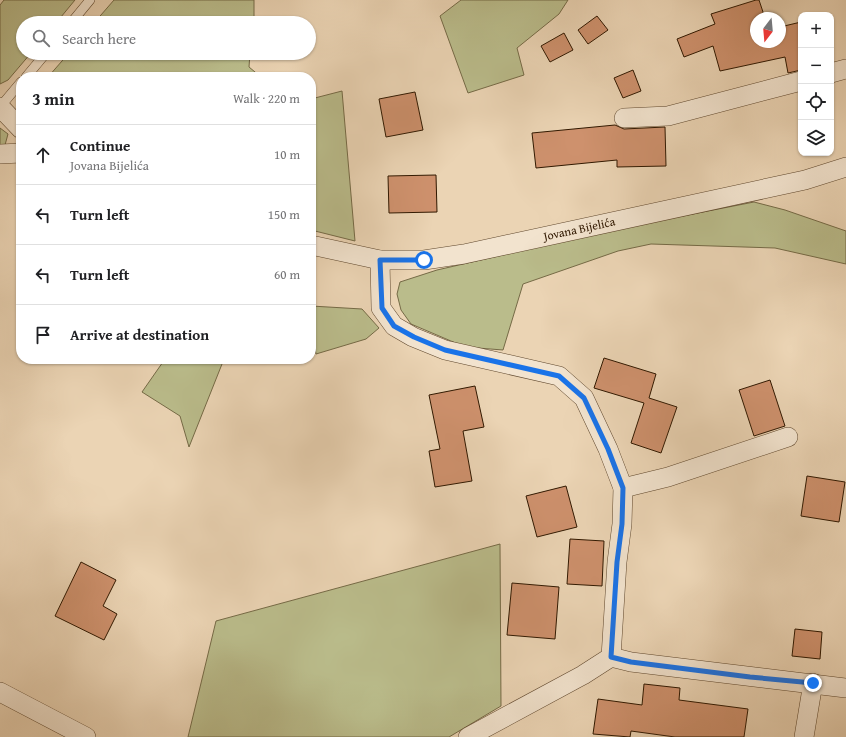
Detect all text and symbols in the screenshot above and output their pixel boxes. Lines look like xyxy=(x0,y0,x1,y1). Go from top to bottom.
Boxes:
north arrow xyxy=(750,12,786,48)
map controls xyxy=(798,12,834,156)
button: + xyxy=(798,12,834,48)
search box xyxy=(16,16,316,60)
icon: search xyxy=(30,27,52,49)
text: Search here xyxy=(62,28,136,49)
button: − xyxy=(798,48,834,84)
button: locate xyxy=(798,84,834,120)
text: 3 min xyxy=(32,86,74,111)
text: Walk · 220 m xyxy=(233,89,300,108)
button: layers xyxy=(798,120,834,156)
text: Continue xyxy=(70,135,131,156)
icon: ahead xyxy=(32,144,54,166)
text: 10 m xyxy=(274,145,300,164)
text: Jovana Bijelića xyxy=(70,156,149,175)
icon: left xyxy=(32,204,54,226)
text: Turn left xyxy=(70,204,129,225)
text: 150 m xyxy=(268,205,300,224)
street label: Jovana Bijelića xyxy=(540,212,617,245)
route start xyxy=(415,251,433,269)
icon: left xyxy=(32,264,54,286)
text: Turn left xyxy=(70,264,129,285)
text: 60 m xyxy=(274,265,300,284)
icon: arrive xyxy=(32,324,54,346)
text: Arrive at destination xyxy=(70,324,209,345)
route end xyxy=(804,674,822,692)

